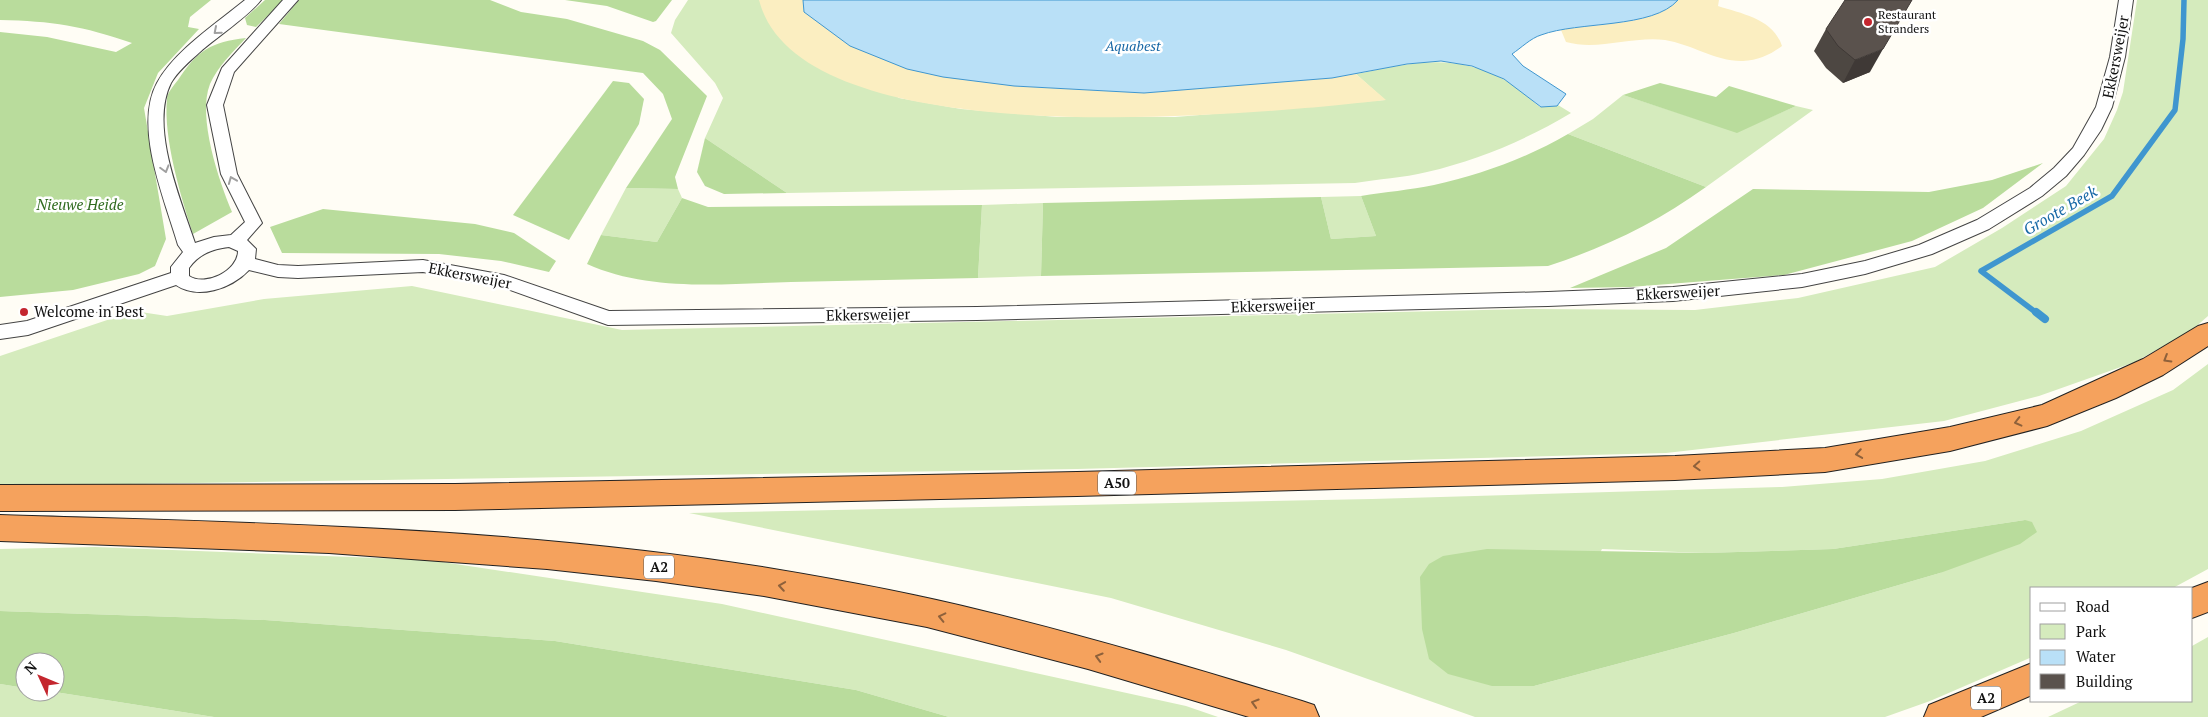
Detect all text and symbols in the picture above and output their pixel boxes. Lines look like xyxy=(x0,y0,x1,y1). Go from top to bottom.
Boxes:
place label: Restaurant Stranders xyxy=(1878,7,1937,36)
street label: Ekkersweijer xyxy=(2097,13,2133,100)
marker: Restaurant Stranders xyxy=(1862,16,1874,28)
one-way arrow xyxy=(213,26,222,35)
water label: Aquabest xyxy=(1104,36,1161,55)
one-way arrow xyxy=(159,164,169,172)
one-way arrow xyxy=(227,176,238,185)
water label: Groote Beek xyxy=(2019,180,2101,240)
park label: Nieuwe Heide xyxy=(35,194,124,214)
street label: Ekkersweijer xyxy=(427,257,514,293)
street label: Ekkersweijer xyxy=(1635,280,1721,304)
street label: Ekkersweijer xyxy=(1231,294,1316,316)
place label: Welcome in Best xyxy=(34,301,145,321)
street label: Ekkersweijer xyxy=(826,303,911,325)
marker: Welcome in Best xyxy=(18,306,30,318)
one-way arrow xyxy=(2163,352,2172,362)
one-way arrow xyxy=(2013,416,2022,427)
one-way arrow xyxy=(1854,449,1863,459)
one-way arrow xyxy=(1692,461,1700,472)
road number: A50 xyxy=(1098,472,1136,494)
road number: A2 xyxy=(644,556,674,578)
one-way arrow xyxy=(778,581,787,591)
legend xyxy=(2030,587,2193,702)
text: Road xyxy=(2076,596,2109,616)
one-way arrow xyxy=(937,612,946,623)
text: Park xyxy=(2076,621,2106,641)
text: Water xyxy=(2076,646,2116,666)
north arrow xyxy=(15,652,65,702)
one-way arrow xyxy=(1096,652,1104,662)
text: N xyxy=(20,657,41,678)
text: Building xyxy=(2076,671,2134,691)
road number: A2 xyxy=(1971,686,2001,710)
one-way arrow xyxy=(1251,698,1260,708)

